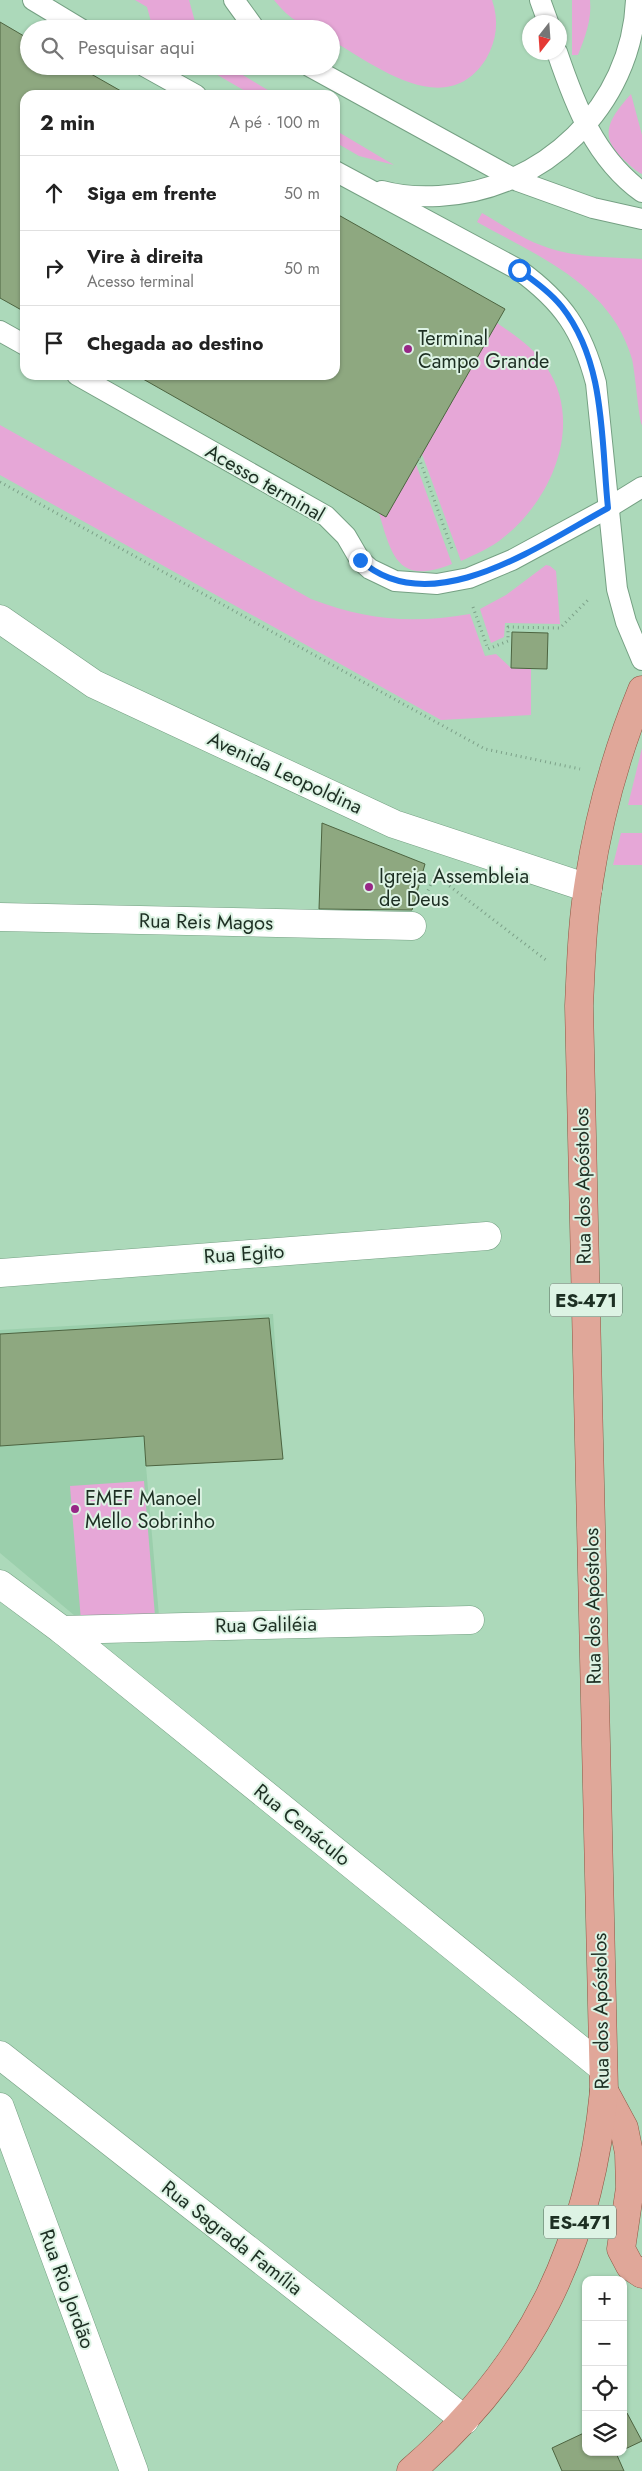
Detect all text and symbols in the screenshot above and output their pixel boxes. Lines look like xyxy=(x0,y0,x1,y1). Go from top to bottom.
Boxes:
north arrow xyxy=(522,15,567,60)
search box xyxy=(20,20,340,75)
icon: search xyxy=(38,34,66,62)
text: Pesquisar aqui xyxy=(78,34,195,61)
text: 2 min xyxy=(40,108,95,138)
text: A pé · 100 m xyxy=(229,111,320,134)
icon: ahead xyxy=(40,179,68,207)
text: Siga em frente xyxy=(87,180,217,207)
text: 50 m xyxy=(284,182,320,205)
text: Vire à direita xyxy=(87,243,203,270)
icon: right xyxy=(40,254,68,282)
text: 50 m xyxy=(284,257,320,280)
route start xyxy=(508,259,531,282)
text: Acesso terminal xyxy=(87,270,194,293)
place label: Terminal Campo Grande xyxy=(418,324,549,376)
icon: arrive xyxy=(40,329,68,357)
text: Chegada ao destino xyxy=(87,330,263,357)
marker: Terminal Campo Grande xyxy=(402,343,414,355)
street label: Acesso terminal xyxy=(200,437,330,529)
route end xyxy=(349,549,372,572)
street label: Avenida Leopoldina xyxy=(203,724,367,822)
place label: Igreja Assembleia de Deus xyxy=(379,862,529,914)
marker: Igreja Assembleia de Deus xyxy=(363,881,375,893)
street label: Rua Reis Magos xyxy=(139,906,273,938)
street label: Rua dos Apóstolos xyxy=(567,1107,599,1265)
street label: Rua Egito xyxy=(203,1237,285,1271)
road number: ES-471 xyxy=(550,1284,622,1316)
place label: EMEF Manoel Mello Sobrinho xyxy=(85,1484,215,1536)
marker: EMEF Manoel Mello Sobrinho xyxy=(69,1503,81,1515)
street label: Rua dos Apóstolos xyxy=(577,1527,609,1685)
street label: Rua Galiléia xyxy=(215,1610,317,1640)
street label: Rua Cenáculo xyxy=(247,1777,357,1873)
street label: Rua dos Apóstolos xyxy=(585,1932,617,2090)
street label: Rua Sagrada Família xyxy=(155,2174,309,2302)
road number: ES-471 xyxy=(544,2206,616,2238)
street label: Rua Rio Jordão xyxy=(32,2225,102,2353)
map controls xyxy=(582,2276,627,2456)
button: + xyxy=(582,2276,627,2321)
button: − xyxy=(582,2321,627,2366)
button: locate xyxy=(582,2366,627,2411)
button: layers xyxy=(582,2411,627,2456)

